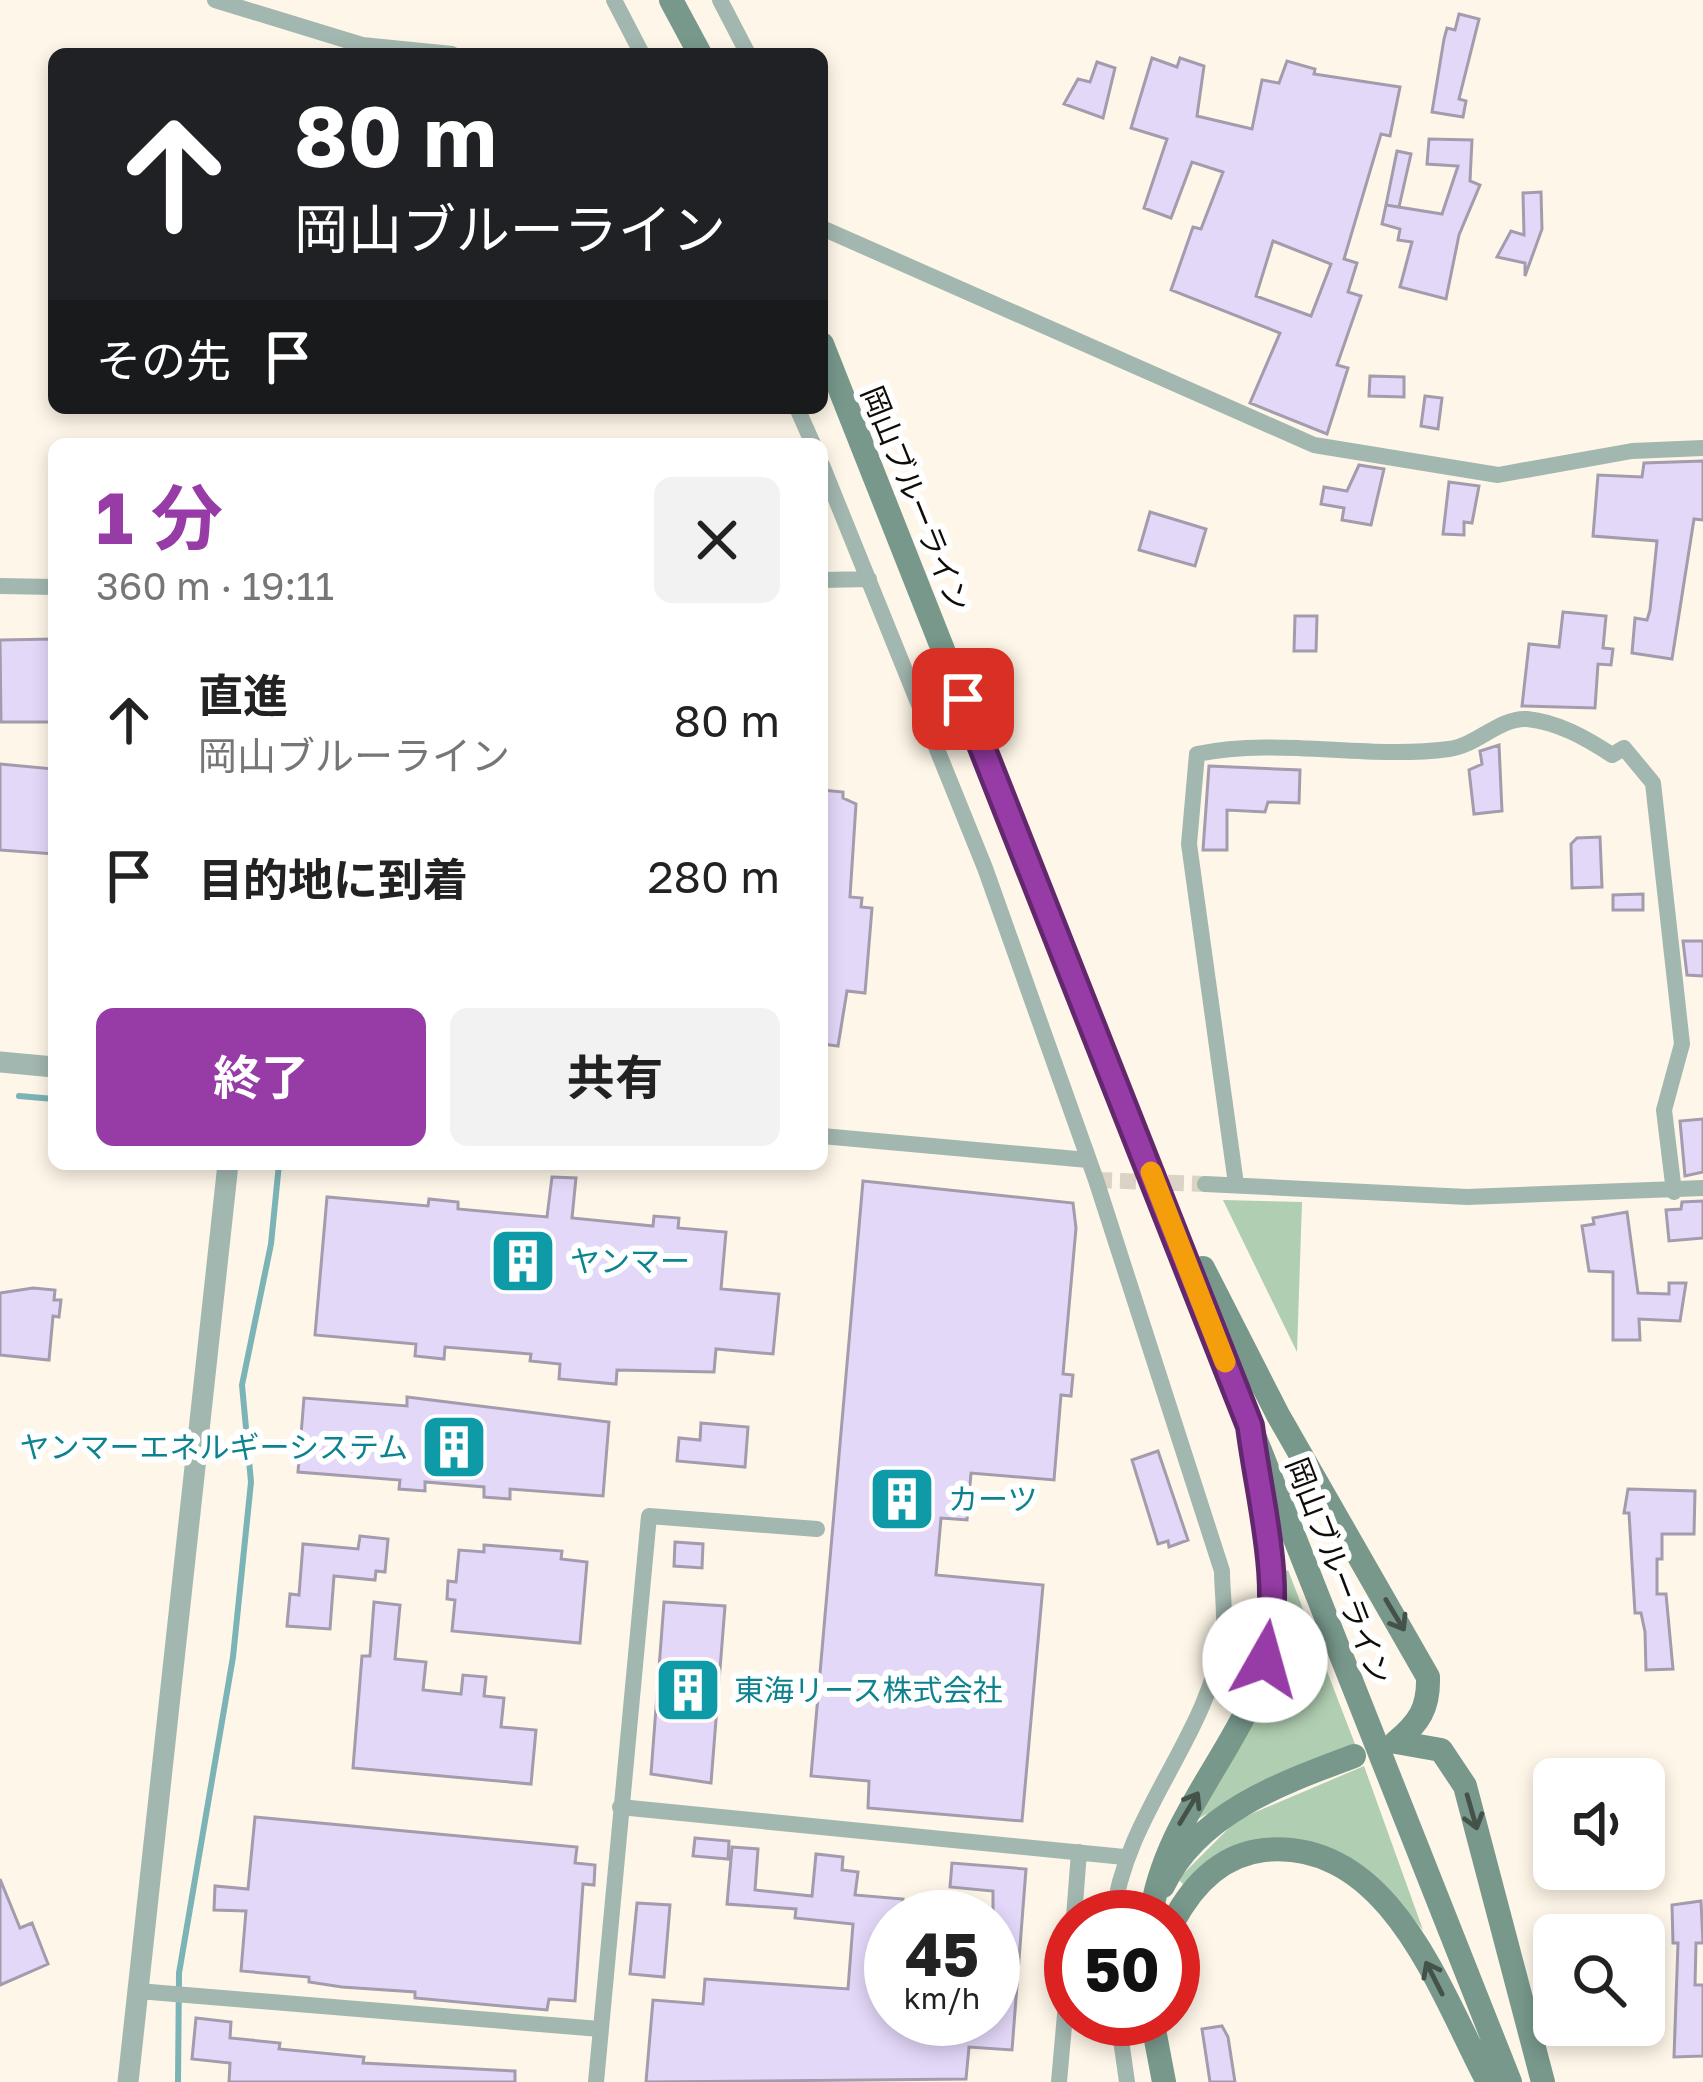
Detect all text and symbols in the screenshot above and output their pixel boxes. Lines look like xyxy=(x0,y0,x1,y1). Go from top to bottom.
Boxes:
text: 80 m xyxy=(294,85,497,185)
icon: ahead xyxy=(96,96,252,252)
text: 岡山ブルーライン xyxy=(294,196,726,261)
icon: arrive xyxy=(255,324,321,390)
text: その先 xyxy=(96,333,231,387)
street label: 岡山ブルーライン xyxy=(854,381,978,617)
text: 1 分 xyxy=(96,473,223,560)
button: close xyxy=(654,477,780,603)
text: 360 m · 19:11 xyxy=(96,562,334,609)
pin xyxy=(912,648,1014,750)
icon: arrive xyxy=(930,666,996,732)
text: 直進 xyxy=(198,668,288,722)
icon: ahead xyxy=(96,687,162,753)
text: 80 m xyxy=(674,693,780,747)
text: 岡山ブルーライン xyxy=(198,732,510,779)
icon: arrive xyxy=(96,843,162,909)
text: 280 m xyxy=(647,849,780,903)
text: 目的地に到着 xyxy=(198,852,468,906)
button: 終了 xyxy=(96,1008,426,1146)
button: 共有 xyxy=(450,1008,780,1146)
building icon: ヤンマー xyxy=(488,1226,558,1296)
place label: ヤンマー xyxy=(570,1243,690,1279)
building icon: ヤンマーエネルギーシステム xyxy=(419,1412,489,1482)
place label: ヤンマーエネルギーシステム xyxy=(20,1429,408,1465)
street label: 岡山ブルーライン xyxy=(1279,1453,1399,1689)
building icon: カーツ xyxy=(867,1464,937,1534)
place label: カーツ xyxy=(948,1481,1037,1517)
position arrow xyxy=(1202,1597,1328,1723)
one-way arrow xyxy=(1383,1597,1407,1632)
building icon: 東海リース株式会社 xyxy=(653,1655,723,1725)
place label: 東海リース株式会社 xyxy=(734,1672,1003,1708)
map controls xyxy=(1533,1758,1665,2046)
button: sound xyxy=(1533,1758,1665,1890)
one-way arrow xyxy=(1177,1792,1201,1826)
one-way arrow xyxy=(1462,1792,1484,1830)
speed limit sign: 50 xyxy=(1044,1890,1200,2046)
button: search xyxy=(1533,1914,1665,2046)
text: 45 xyxy=(905,1917,979,1989)
one-way arrow xyxy=(1422,1961,1445,1996)
text: km/h xyxy=(904,1980,980,2016)

